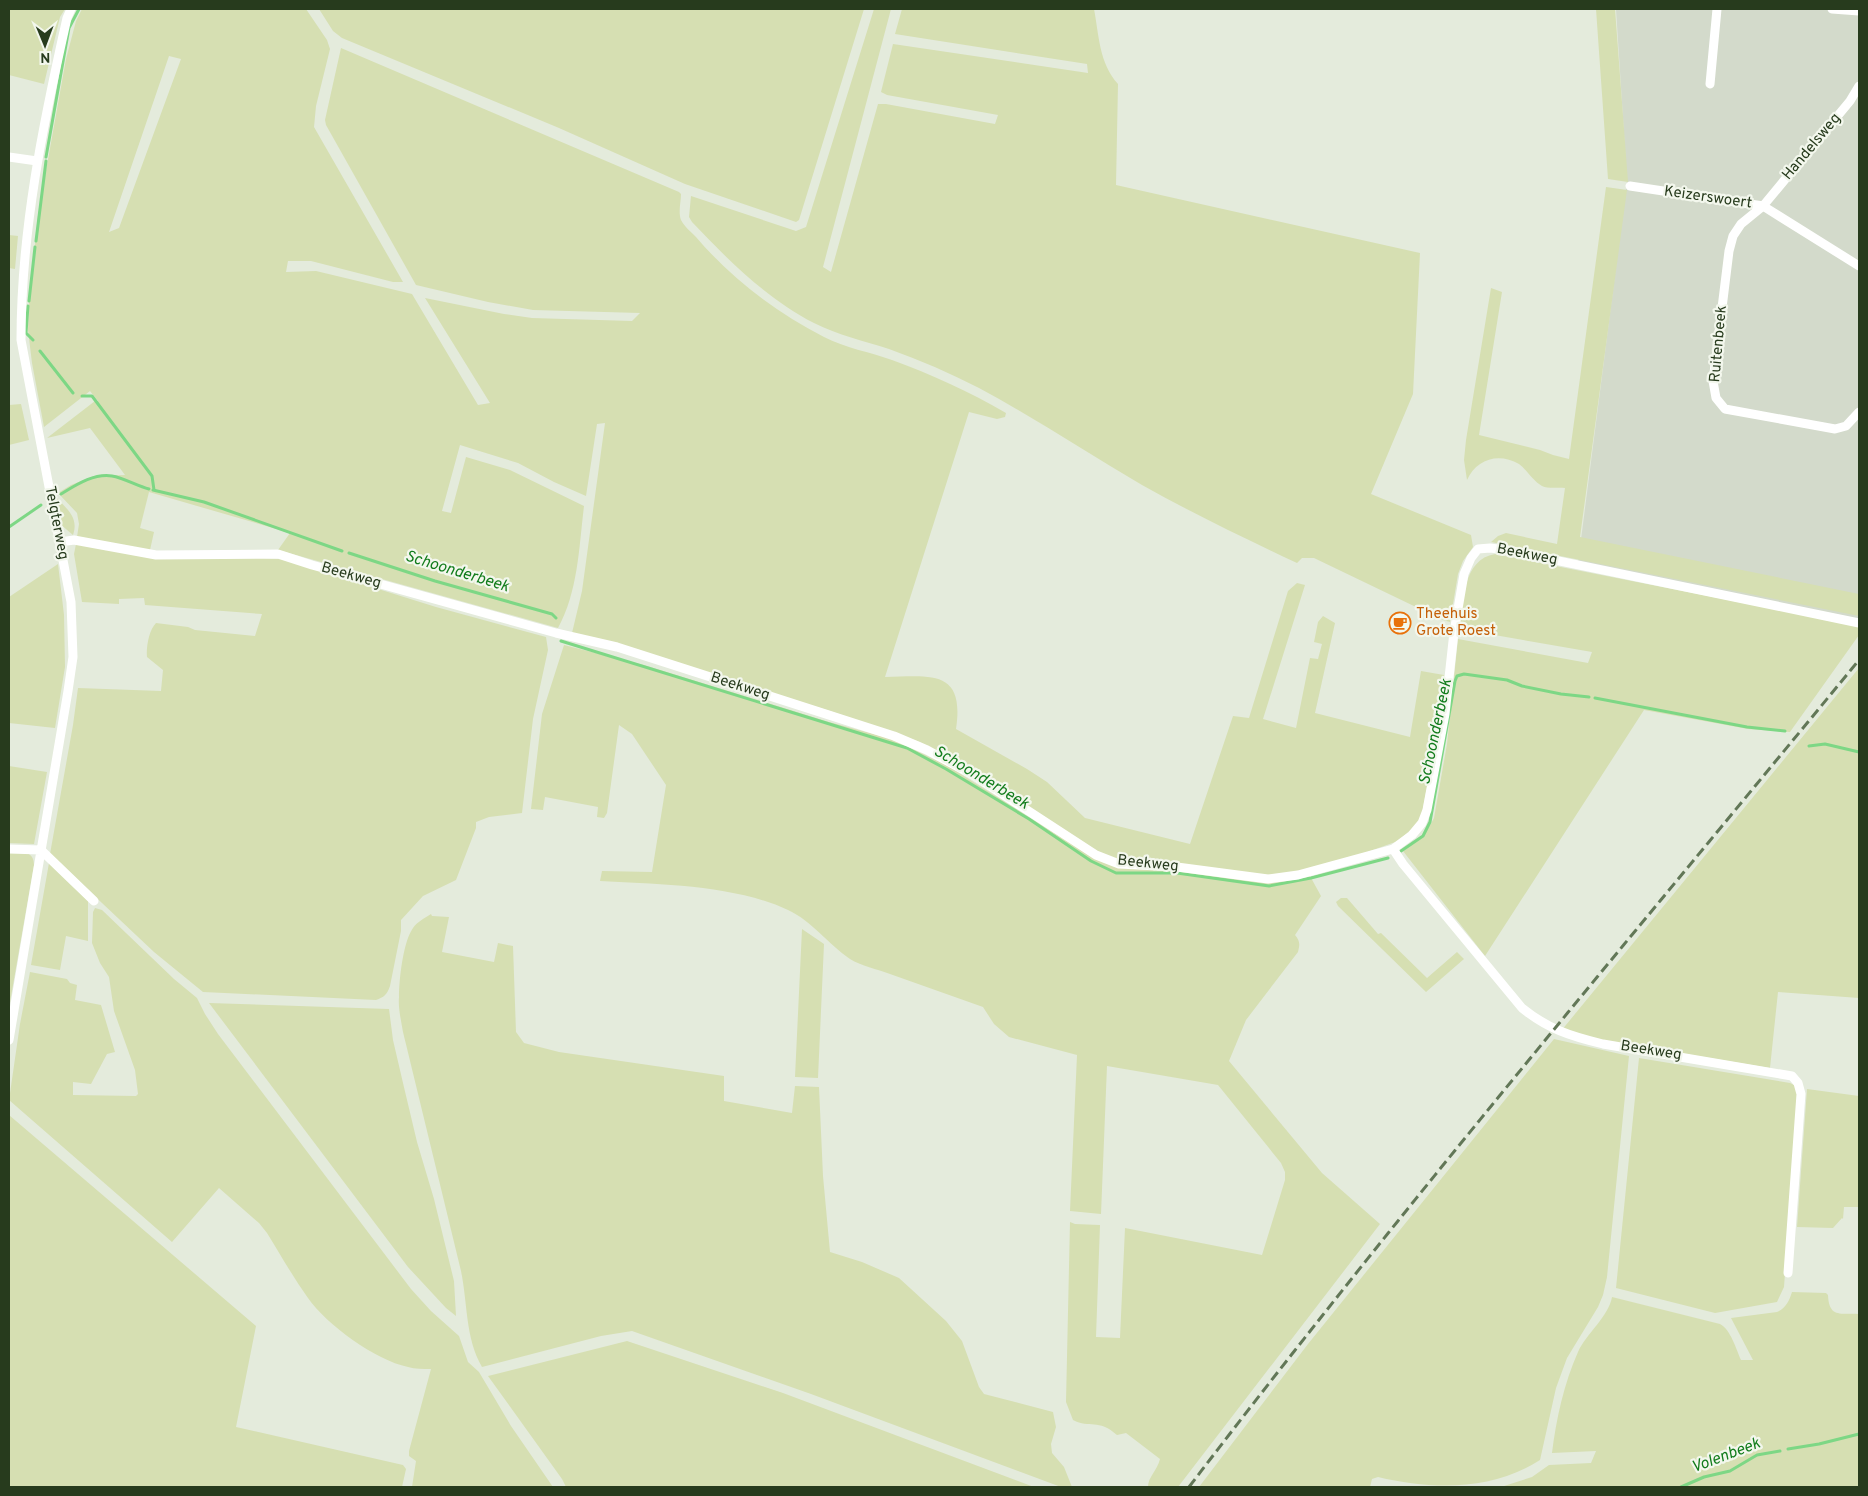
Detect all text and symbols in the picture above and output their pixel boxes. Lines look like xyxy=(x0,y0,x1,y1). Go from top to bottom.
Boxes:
north arrow xyxy=(20,20,70,70)
text: N xyxy=(40,48,50,65)
street label: Handelsweg xyxy=(1779,110,1845,184)
street label: Keizerswoert xyxy=(1663,182,1753,214)
street label: Ruitenbeek xyxy=(1706,305,1732,383)
street label: Telgterweg xyxy=(40,484,72,562)
street label: Beekweg xyxy=(1495,540,1559,570)
water label: Schoonderbeek xyxy=(403,547,512,598)
street label: Beekweg xyxy=(319,558,383,594)
place label: Theehuis Grote Roest xyxy=(1416,605,1496,641)
cafe icon: Theehuis Grote Roest xyxy=(1388,611,1412,635)
street label: Beekweg xyxy=(708,668,772,706)
water label: Schoonderbeek xyxy=(1415,676,1457,787)
water label: Schoonderbeek xyxy=(930,742,1033,815)
street label: Beekweg xyxy=(1116,851,1180,877)
street label: Beekweg xyxy=(1619,1037,1683,1065)
water label: Volenbeek xyxy=(1689,1433,1764,1478)

